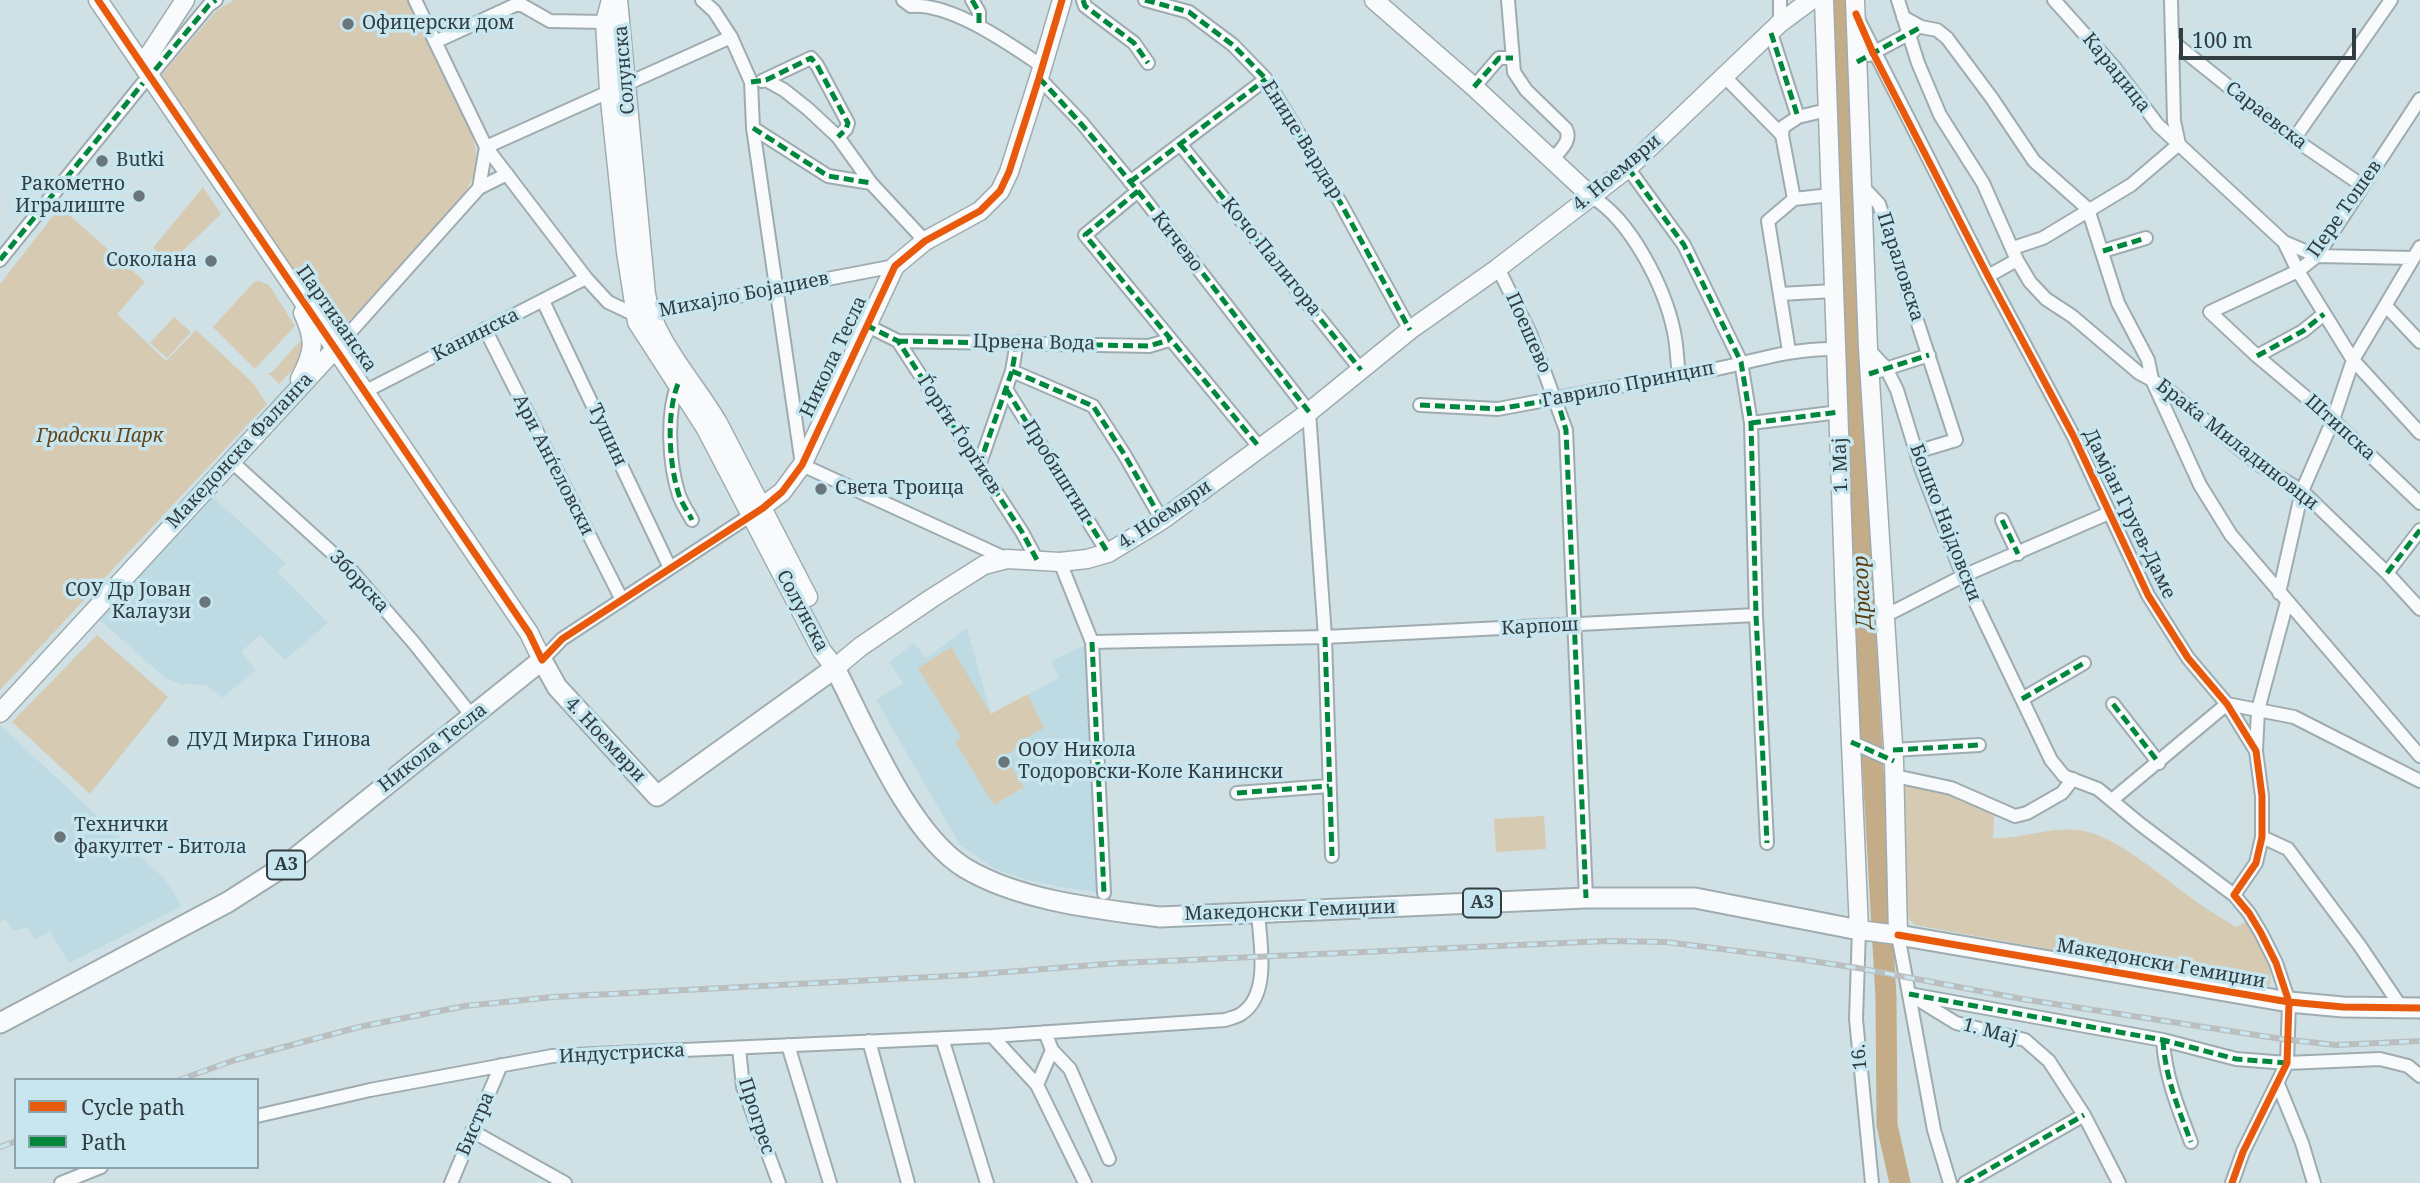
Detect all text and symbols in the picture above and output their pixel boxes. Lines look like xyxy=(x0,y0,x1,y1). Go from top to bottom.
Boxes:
place label: Офицерски дом xyxy=(362,13,514,35)
scale bar xyxy=(2182,14,2359,58)
marker: Офицерски дом xyxy=(340,16,356,32)
street label: Солунска xyxy=(610,25,640,115)
text: 100 m xyxy=(2192,26,2253,54)
street label: Караџица xyxy=(2077,29,2155,117)
street label: Ениџе Вардар xyxy=(1257,77,1347,203)
street label: Сараевска xyxy=(2221,77,2311,155)
street label: 4. Ноември xyxy=(1568,130,1666,216)
place label: Butki xyxy=(116,150,164,172)
marker: Butki xyxy=(94,153,110,169)
street label: Пере Тошев xyxy=(2303,156,2387,262)
place label: Ракометно Игралиште xyxy=(15,174,125,218)
marker: Ракометно Игралиште xyxy=(131,188,147,204)
street label: Кочо Палигора xyxy=(1216,193,1326,321)
street label: Кичево xyxy=(1147,207,1207,277)
street label: Параловска xyxy=(1872,210,1928,324)
place label: Соколана xyxy=(106,250,197,272)
marker: Соколана xyxy=(203,253,219,269)
street label: Партизанска xyxy=(291,261,381,377)
street label: Михајло Бојаџиев xyxy=(657,267,831,323)
street label: Поешево xyxy=(1500,289,1556,377)
street label: Никола Тесла xyxy=(796,293,872,421)
street label: Канинска xyxy=(429,304,523,366)
street label: Црвена Вода xyxy=(973,331,1095,355)
street label: Гаврило Принцип xyxy=(1540,357,1716,413)
street label: Македонска Фаланга xyxy=(162,368,318,534)
street label: Ѓорѓи Ѓорѓиев xyxy=(912,371,1006,499)
street label: Браќа Миладиновци xyxy=(2151,375,2323,515)
street label: Штипска xyxy=(2300,390,2380,466)
street label: Ари Анѓеловски xyxy=(508,391,598,539)
street label: Тушин xyxy=(583,400,631,470)
street label: Пробиштип xyxy=(1017,416,1097,526)
street label: Дамјан Груев-Даме xyxy=(2078,425,2180,603)
park label: Градски Парк xyxy=(36,426,164,448)
street label: 1. Мај xyxy=(1829,437,1853,493)
street label: Бошко Најдовски xyxy=(1904,441,1986,605)
street label: 4. Ноември xyxy=(1114,475,1216,555)
place label: Света Троица xyxy=(835,478,964,500)
marker: Света Троица xyxy=(813,481,829,497)
street label: Зборска xyxy=(324,546,394,618)
water label: Драгор xyxy=(1849,555,1877,629)
street label: Солунска xyxy=(771,566,833,656)
place label: СОУ Др Јован Калаузи xyxy=(65,580,191,624)
marker: СОУ Др Јован Калаузи xyxy=(197,594,213,610)
street label: Карпош xyxy=(1501,614,1579,640)
street label: 4. Ноември xyxy=(560,693,650,787)
street label: Никола Тесла xyxy=(374,699,492,797)
place label: ДУД Мирка Гинова xyxy=(187,730,371,752)
marker: ДУД Мирка Гинова xyxy=(165,733,181,749)
place label: ООУ Никола Тодоровски-Коле Канински xyxy=(1018,740,1283,784)
marker: ООУ Никола Тодоровски-Коле Канински xyxy=(996,754,1012,770)
place label: Технички факултет - Битола xyxy=(74,815,247,859)
marker: Технички факултет - Битола xyxy=(52,829,68,845)
road number: A3 xyxy=(267,850,305,880)
road number: A3 xyxy=(1463,888,1501,918)
street label: Македонски Гемиџии xyxy=(1184,896,1396,926)
street label: Македонски Гемиџии xyxy=(2055,934,2267,994)
street label: 1. Мај xyxy=(1960,1014,2020,1050)
street label: Индустриска xyxy=(558,1039,686,1069)
street label: 16. xyxy=(1848,1043,1872,1071)
street label: Прогрес xyxy=(733,1075,779,1157)
legend xyxy=(14,1078,259,1169)
street label: Бистра xyxy=(452,1089,500,1159)
text: Cycle path xyxy=(81,1093,185,1121)
text: Path xyxy=(81,1128,126,1156)

